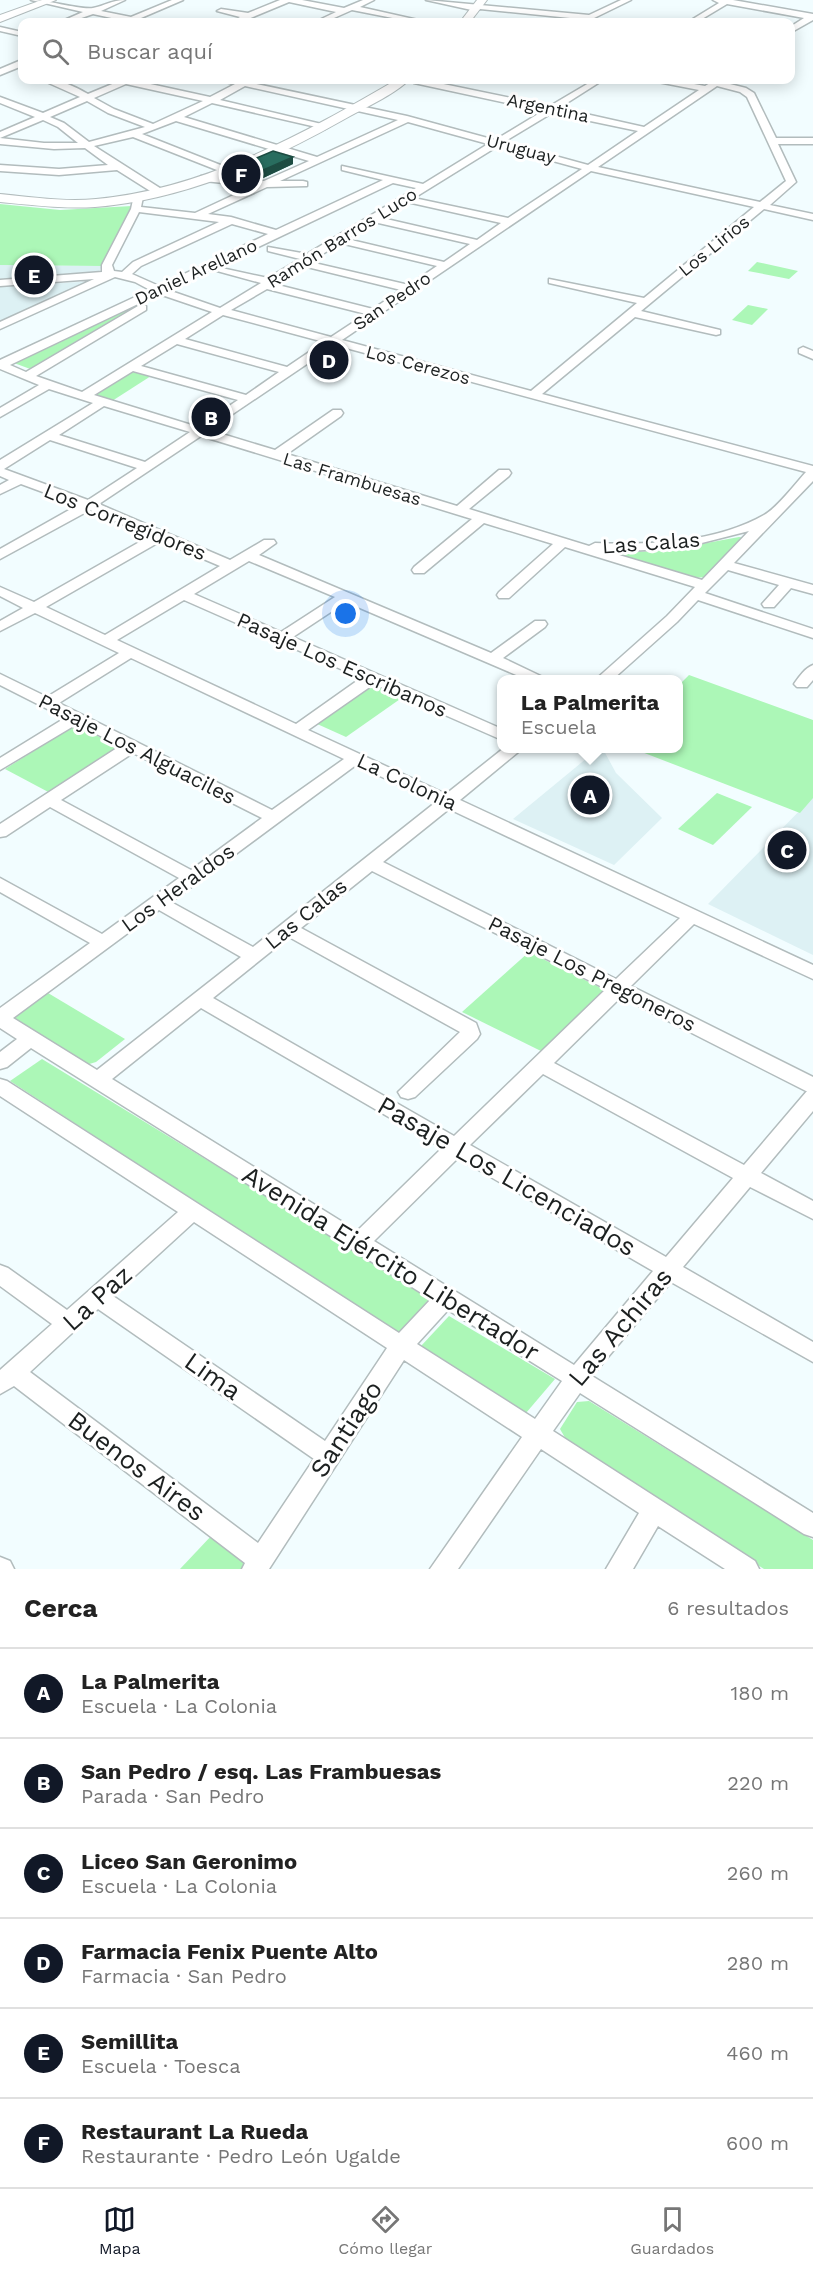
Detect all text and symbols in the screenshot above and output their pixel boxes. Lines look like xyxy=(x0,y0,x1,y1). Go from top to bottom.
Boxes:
search box xyxy=(18,18,795,84)
icon: search xyxy=(39,35,72,68)
text: Buscar aquí xyxy=(87,39,213,64)
street label: Argentina xyxy=(505,89,591,126)
street label: Uruguay xyxy=(484,129,559,168)
pin: F xyxy=(222,152,260,196)
street label: Ramón Barros Luco xyxy=(263,183,421,292)
street label: Los Lirios xyxy=(674,211,753,280)
street label: Daniel Arellano xyxy=(131,234,260,309)
pin: E xyxy=(15,252,54,298)
street label: San Pedro xyxy=(349,267,435,334)
pin: D xyxy=(310,338,348,382)
street label: Los Cerezos xyxy=(364,341,472,388)
pin: B xyxy=(192,394,230,440)
street label: Las Frambuesas xyxy=(281,448,424,509)
street label: Los Corregidores xyxy=(40,478,210,566)
street label: Las Calas xyxy=(601,527,701,558)
your location xyxy=(331,599,360,628)
street label: Pasaje Los Escribanos xyxy=(233,607,451,722)
popup xyxy=(497,675,683,753)
street label: Pasaje Los Alguaciles xyxy=(34,688,240,809)
text: La Palmerita xyxy=(521,690,659,715)
text: Escuela xyxy=(521,715,597,739)
street label: La Colonia xyxy=(353,747,461,816)
pin: A xyxy=(570,772,610,818)
pin: C xyxy=(768,828,806,872)
street label: Los Heraldos xyxy=(116,838,239,937)
street label: Las Calas xyxy=(260,873,352,954)
street label: Pasaje Los Pregoneros xyxy=(484,910,700,1037)
street label: Pasaje Los Licenciados xyxy=(373,1090,641,1262)
street label: Avenida Ejército Libertador xyxy=(237,1159,545,1367)
street label: La Paz xyxy=(56,1259,138,1337)
street label: Las Achiras xyxy=(562,1262,678,1392)
street label: Lima xyxy=(179,1346,247,1406)
street label: Santiago xyxy=(304,1375,388,1483)
street label: Buenos Aires xyxy=(62,1405,212,1527)
text: Cerca xyxy=(24,1593,98,1623)
text: 6 resultados xyxy=(667,1596,789,1620)
text: La Palmerita xyxy=(81,1669,220,1694)
text: A xyxy=(37,1681,50,1705)
text: 180 m xyxy=(731,1681,789,1705)
text: Escuela · La Colonia xyxy=(81,1694,277,1718)
text: San Pedro / esq. Las Frambuesas xyxy=(81,1759,441,1784)
text: B xyxy=(37,1771,50,1795)
text: 220 m xyxy=(727,1771,789,1795)
text: Parada · San Pedro xyxy=(81,1784,264,1808)
text: Liceo San Geronimo xyxy=(81,1849,297,1874)
text: C xyxy=(37,1861,50,1885)
text: 260 m xyxy=(727,1861,789,1885)
text: Escuela · La Colonia xyxy=(81,1874,277,1898)
text: Farmacia Fenix Puente Alto xyxy=(81,1939,378,1964)
text: D xyxy=(36,1951,51,1975)
text: 280 m xyxy=(727,1951,789,1975)
text: Farmacia · San Pedro xyxy=(81,1964,287,1988)
text: Semillita xyxy=(81,2029,178,2054)
text: E xyxy=(37,2041,50,2065)
text: 460 m xyxy=(726,2041,789,2065)
text: Escuela · Toesca xyxy=(81,2054,240,2078)
text: Restaurant La Rueda xyxy=(81,2119,308,2144)
text: F xyxy=(37,2131,50,2155)
text: 600 m xyxy=(726,2131,789,2155)
text: Restaurante · Pedro León Ugalde xyxy=(81,2144,401,2168)
tab: Mapa xyxy=(99,2203,141,2258)
tab: Cómo llegar xyxy=(338,2203,432,2258)
tab: Guardados xyxy=(630,2203,714,2258)

